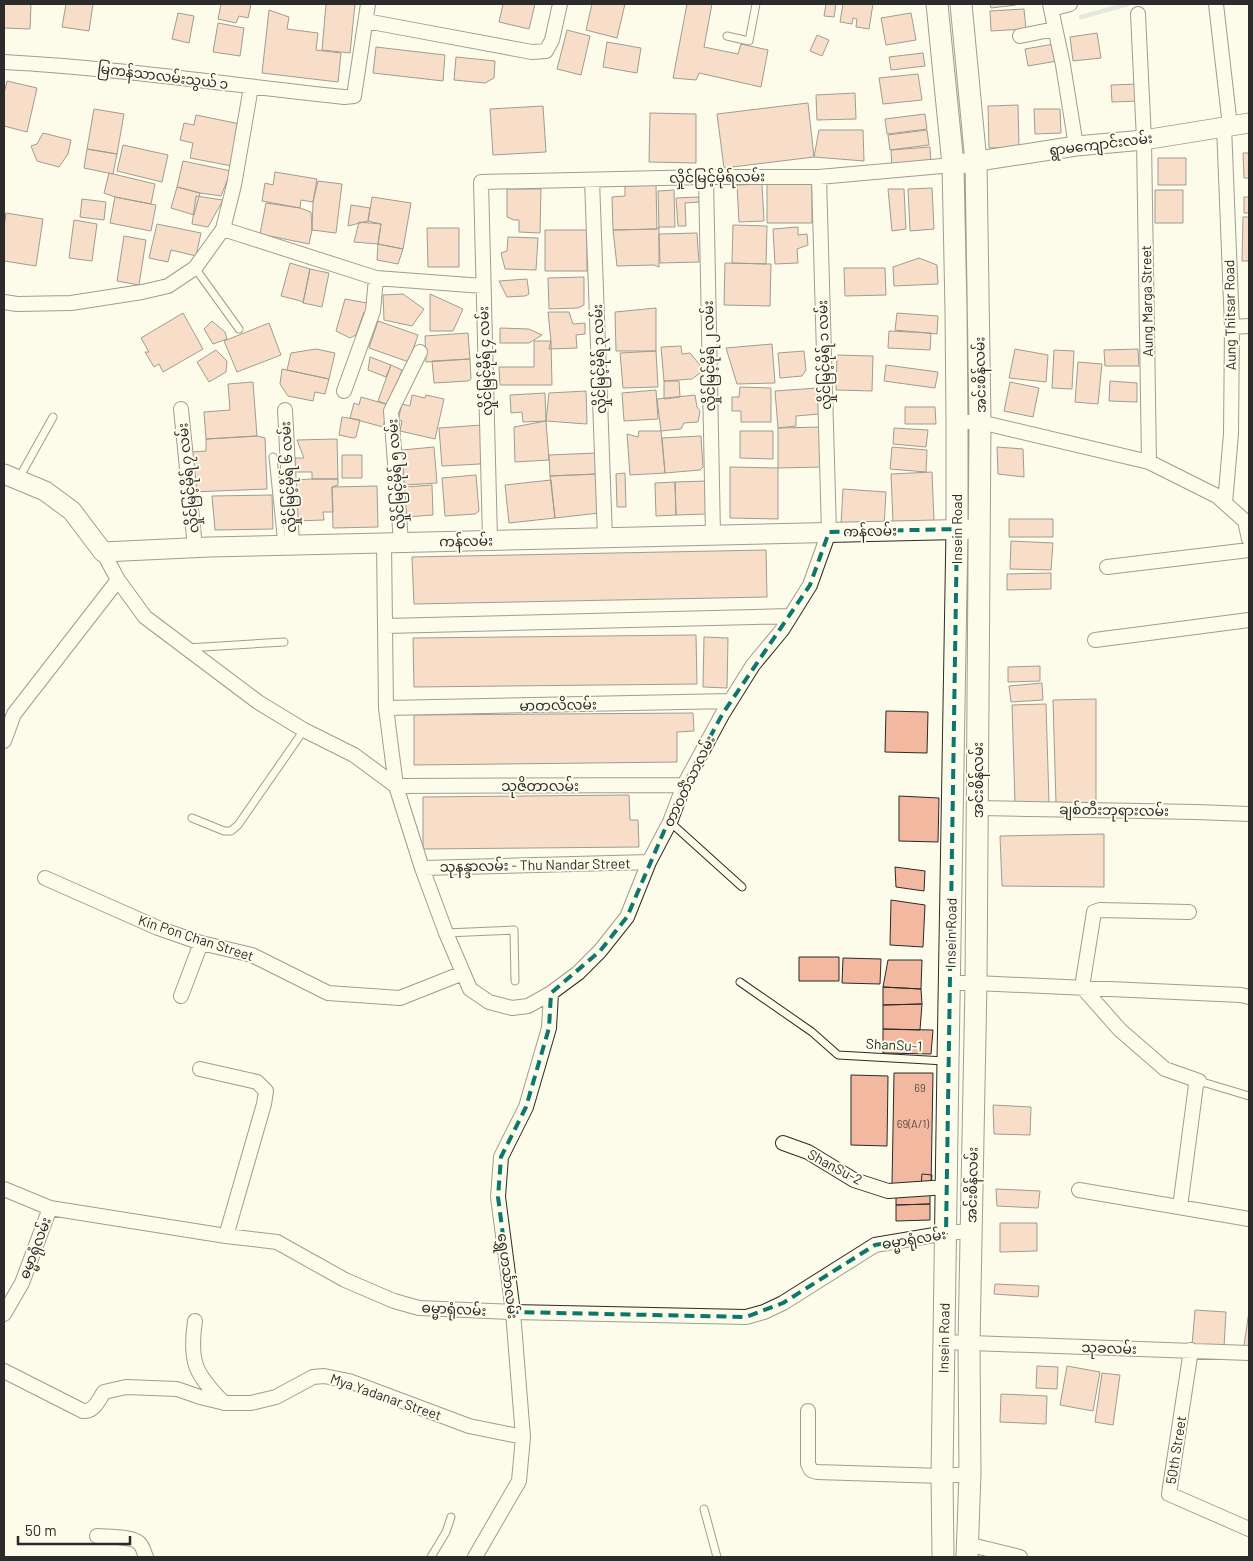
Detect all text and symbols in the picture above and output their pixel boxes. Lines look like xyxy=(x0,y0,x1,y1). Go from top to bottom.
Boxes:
street label: မြကန်သာလမ်းသွယ် ၁ xyxy=(96,58,230,96)
street label: ရွာမကျောင်းလမ်း xyxy=(1048,128,1154,162)
street label: လှိုင်မြင့်မိုရ်လမ်း xyxy=(669,166,765,190)
street label: Aung Marga Street xyxy=(1137,245,1156,357)
street label: Aung Thitsar Road xyxy=(1220,259,1239,371)
street label: လှိုင်မြင့်မိုရ် ၂ လမ်း xyxy=(698,300,722,412)
street label: လှိုင်မြင့်မိုရ် ၁ လမ်း xyxy=(812,300,838,410)
street label: လှိုင်မြင့်မိုရ် ၃ လမ်း xyxy=(587,304,613,414)
street label: လှိုင်မြင့်မိုရ် ၄ လမ်း xyxy=(473,306,499,416)
street label: အင်းစိန်လမ်း xyxy=(969,337,993,413)
street label: လှိုင်မြင့်မိုရ် ၅ လမ်း xyxy=(382,418,412,530)
street label: လှိုင်မြင့်မိုရ် ၆ လမ်း xyxy=(275,421,303,533)
street label: လှိုင်မြင့်မိုရ် ၇ လမ်း xyxy=(172,422,206,534)
street label: Insein Road xyxy=(948,494,965,564)
street label: ကန်လမ်း xyxy=(843,521,897,543)
street label: ကန်လမ်း xyxy=(439,531,493,553)
street label: မာတလိလမ်း xyxy=(519,694,597,714)
street label: တာဝတိံသာလမ်း xyxy=(658,732,718,829)
street label: အင်းစိန်လမ်း xyxy=(968,742,990,818)
street label: သုဇိတာလမ်း xyxy=(501,776,579,798)
street label: ချစ်တီးဘုရားလမ်း xyxy=(1059,799,1169,823)
street label: သုနန္ဒာလမ်း - Thu Nandar Street xyxy=(439,853,631,879)
street label: Insein Road xyxy=(941,898,960,968)
street label: Kin Pon Chan Street xyxy=(136,911,256,964)
street label: ShanSu-1 xyxy=(865,1035,923,1054)
house number: 69 xyxy=(914,1081,926,1094)
house number: 69(A/1) xyxy=(897,1117,929,1130)
street label: ShanSu-2 xyxy=(805,1145,865,1188)
street label: အင်းစိန်လမ်း xyxy=(961,1147,985,1223)
street label: ဓမ္မာရုံလမ်း xyxy=(14,1214,58,1283)
street label: ဓမ္မာရုံလမ်း xyxy=(880,1224,948,1256)
street label: ရွှေဟင်္သာလမ်း xyxy=(491,1232,523,1320)
street label: ဓမ္မာရုံလမ်း xyxy=(421,1297,487,1323)
street label: Insein Road xyxy=(934,1303,953,1373)
street label: သုခလမ်း xyxy=(1081,1337,1137,1361)
street label: Mya Yadanar Street xyxy=(328,1370,444,1424)
street label: 50th Street xyxy=(1162,1415,1189,1485)
scale bar xyxy=(18,1514,130,1546)
text: 50 m xyxy=(25,1521,57,1539)

